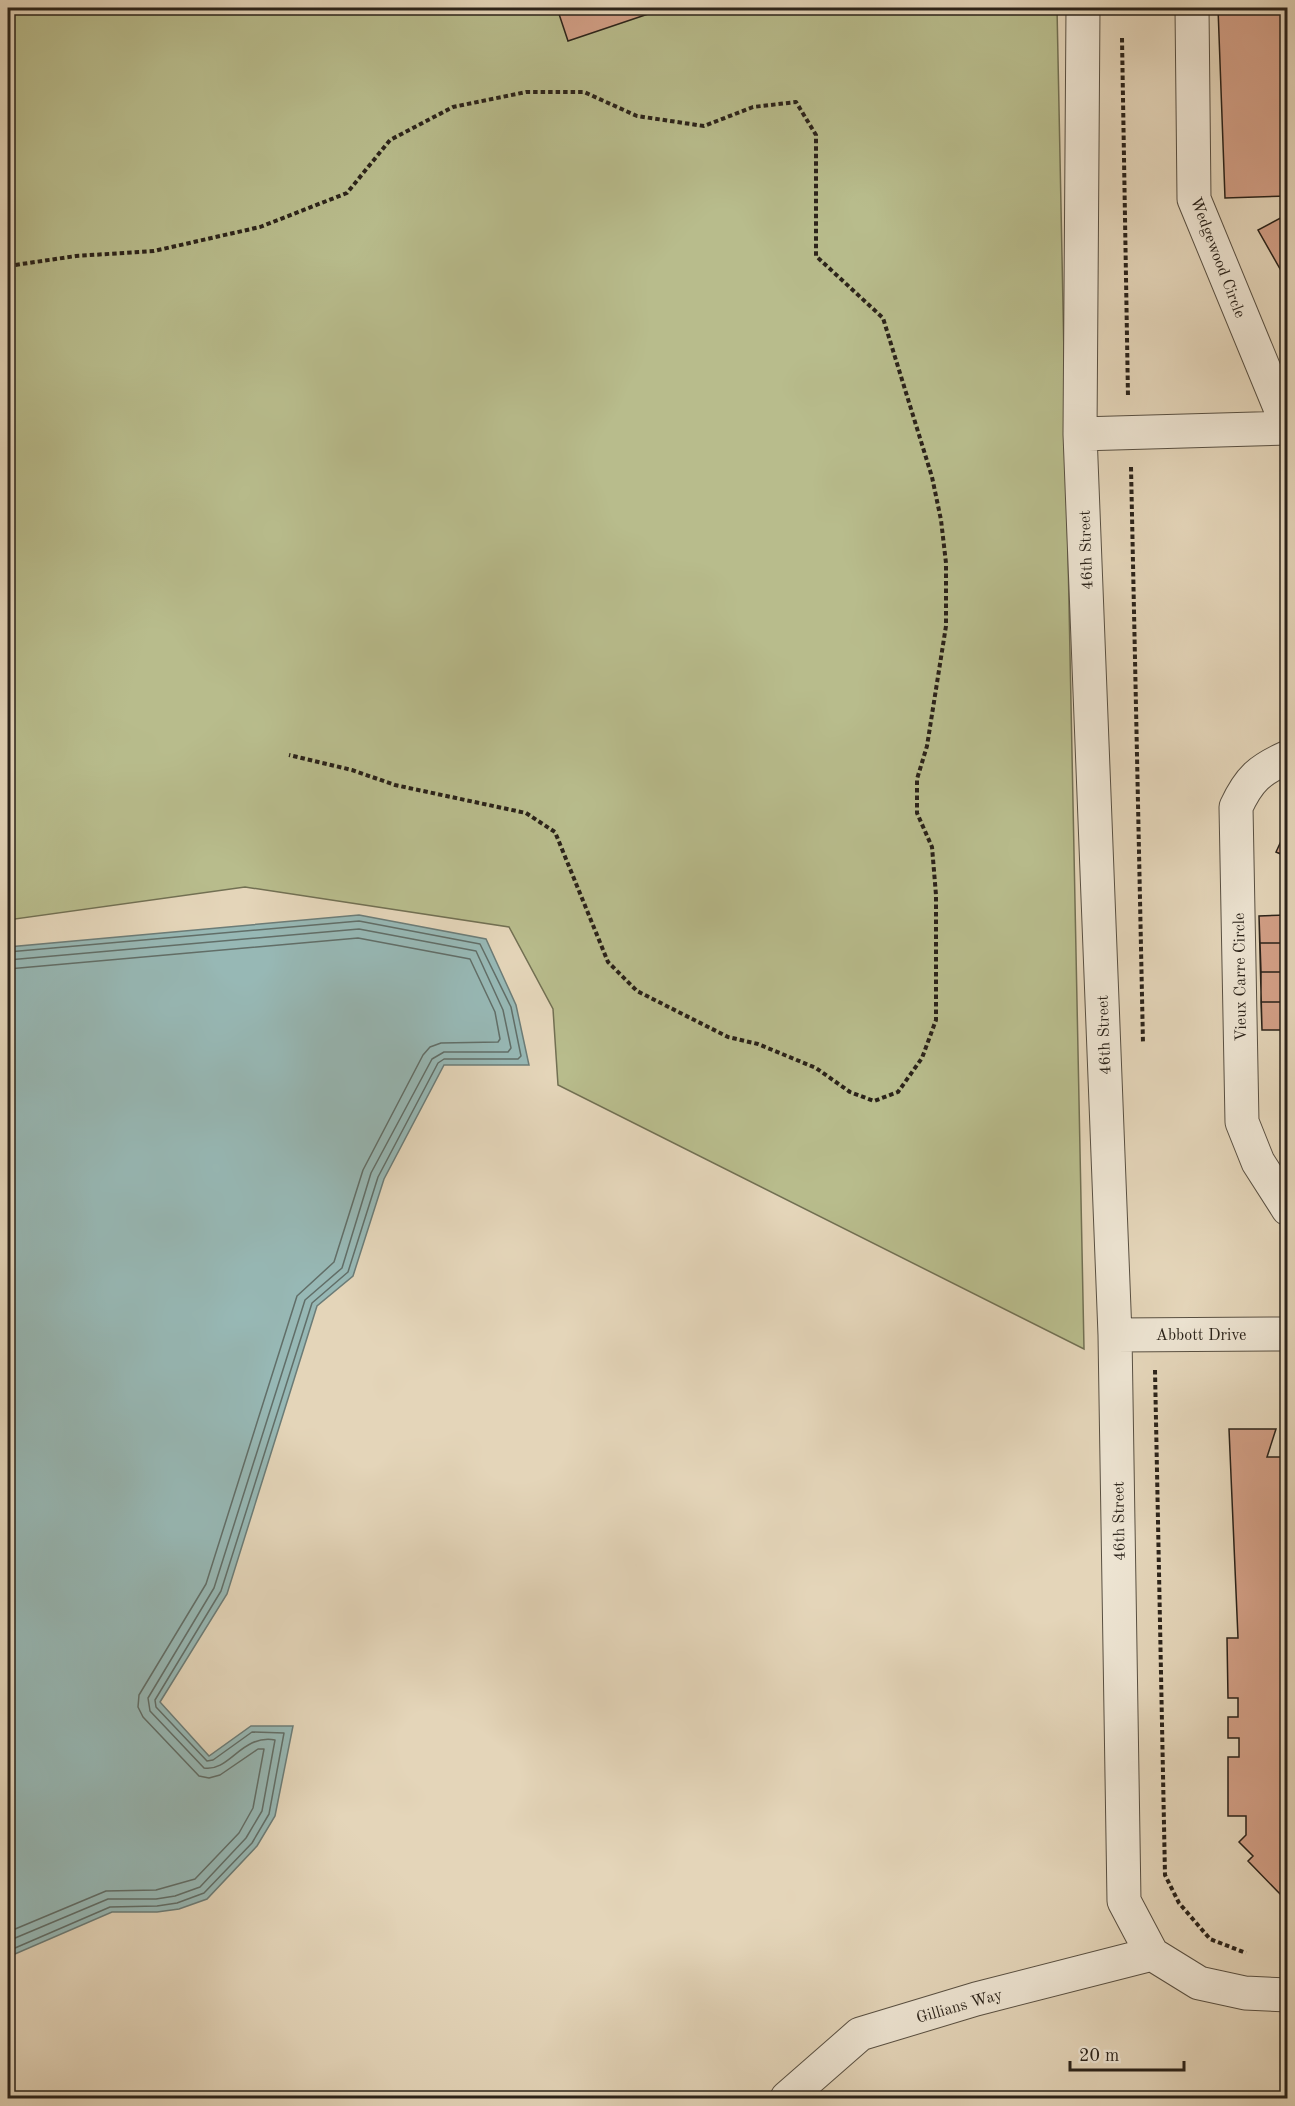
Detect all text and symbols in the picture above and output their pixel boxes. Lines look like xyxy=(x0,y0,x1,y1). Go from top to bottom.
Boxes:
street label: Wedgewood Circle xyxy=(1187,195,1248,320)
street label: 46th Street xyxy=(1078,509,1096,590)
street label: Vieux Carre Circle xyxy=(1232,913,1250,1041)
street label: 46th Street xyxy=(1096,994,1114,1075)
street label: Abbott Drive xyxy=(1156,1328,1246,1344)
street label: 46th Street xyxy=(1111,1481,1129,1561)
street label: Gillians Way xyxy=(915,1987,1005,2027)
scale bar xyxy=(1070,2034,1184,2072)
text: 20 m xyxy=(1079,2047,1119,2065)

